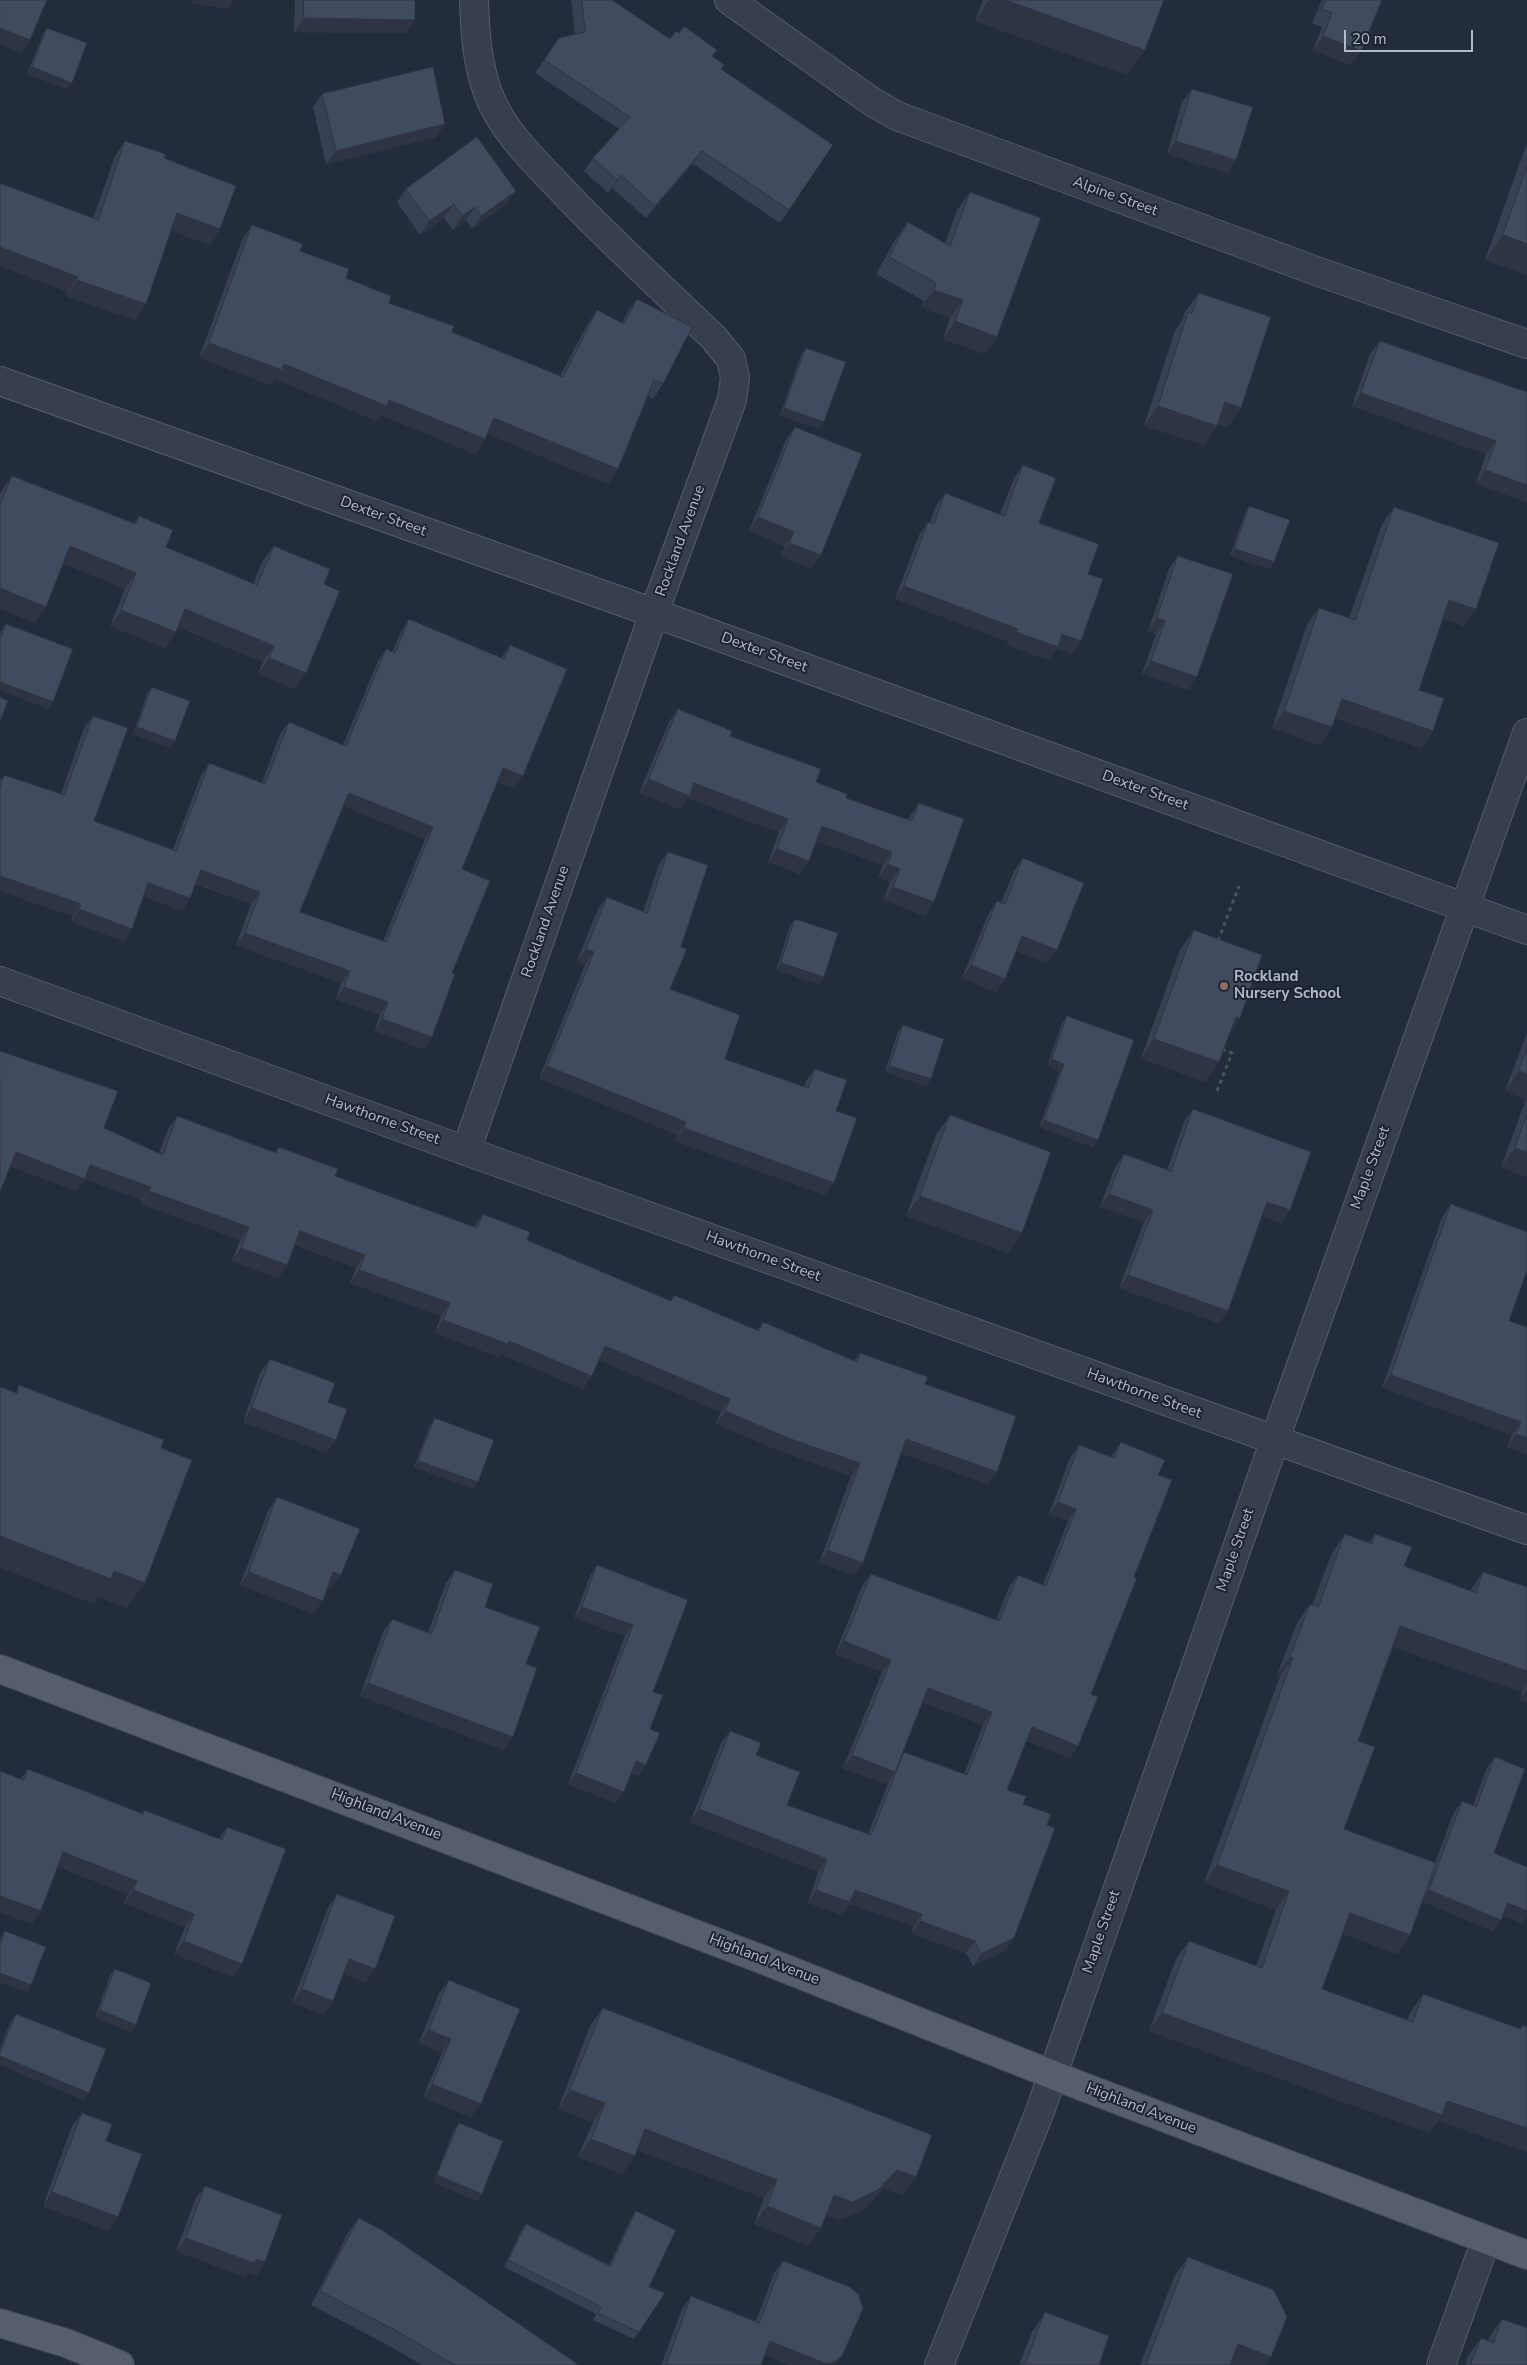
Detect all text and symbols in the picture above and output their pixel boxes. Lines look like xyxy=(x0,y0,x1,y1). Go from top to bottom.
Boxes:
scale bar xyxy=(1347,20,1476,52)
text: 20 m xyxy=(1352,29,1387,49)
street label: Alpine Street xyxy=(1070,173,1160,221)
street label: Rockland Avenue xyxy=(652,483,710,599)
street label: Dexter Street xyxy=(338,493,428,541)
street label: Dexter Street xyxy=(719,629,809,677)
street label: Dexter Street xyxy=(1100,767,1190,815)
street label: Rockland Avenue xyxy=(518,864,574,980)
place label: Rockland Nursery School xyxy=(1234,968,1341,1003)
marker: Rockland Nursery School xyxy=(1218,980,1230,992)
street label: Hawthorne Street xyxy=(322,1091,442,1149)
street label: Maple Street xyxy=(1348,1124,1394,1212)
street label: Hawthorne Street xyxy=(703,1228,823,1286)
street label: Hawthorne Street xyxy=(1084,1365,1204,1423)
street label: Maple Street xyxy=(1213,1506,1259,1594)
street label: Highland Avenue xyxy=(328,1786,444,1844)
street label: Maple Street xyxy=(1079,1888,1125,1976)
street label: Highland Avenue xyxy=(706,1931,822,1989)
street label: Highland Avenue xyxy=(1083,2080,1199,2138)

